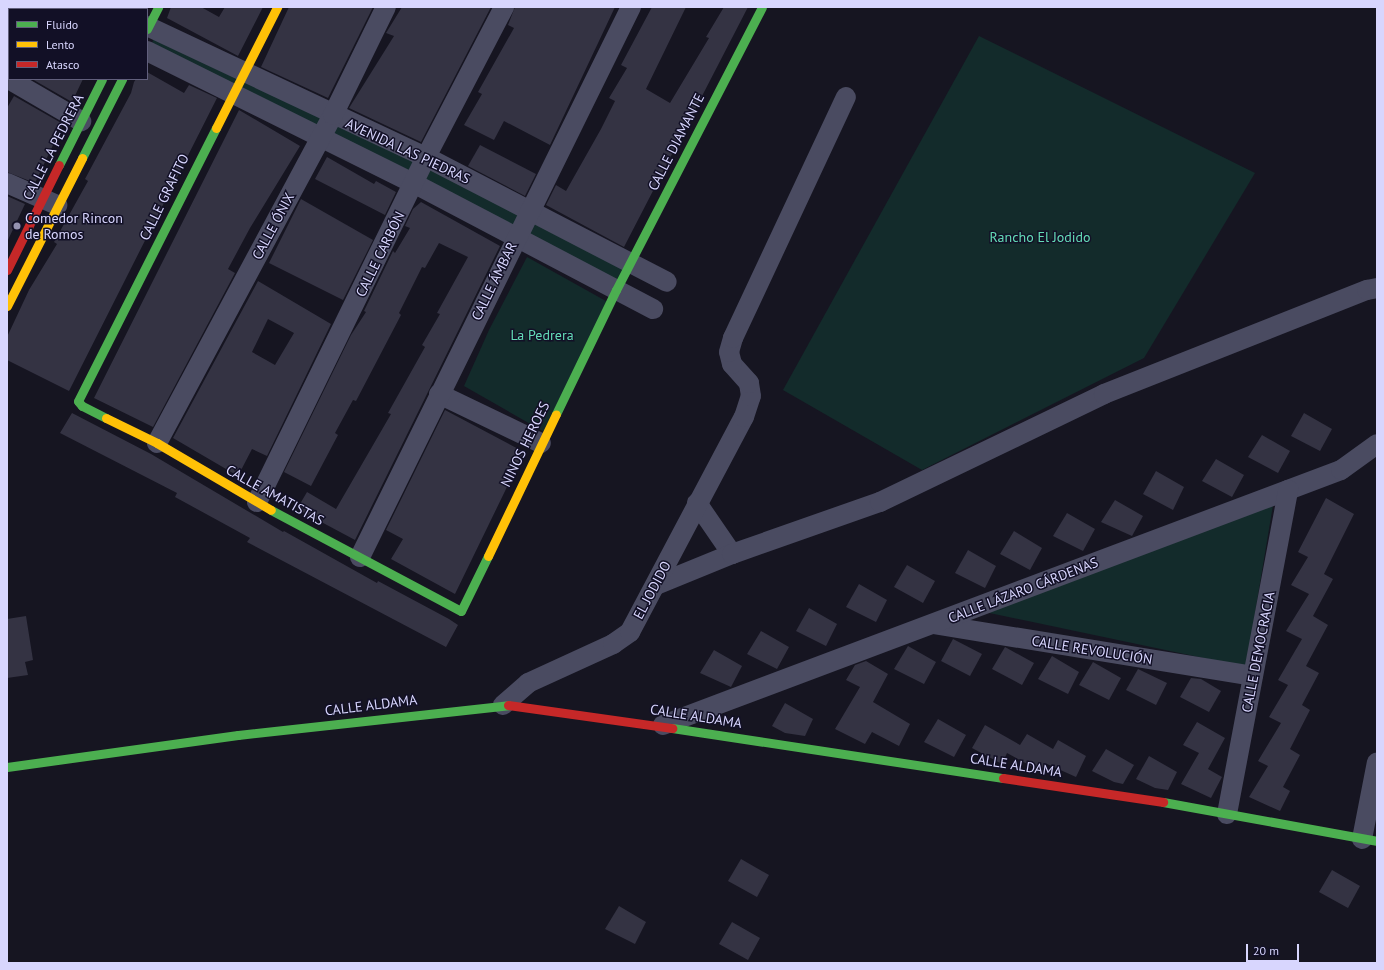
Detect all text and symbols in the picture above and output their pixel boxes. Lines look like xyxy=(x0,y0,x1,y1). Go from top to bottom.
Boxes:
legend xyxy=(8,8,148,80)
text: Fluido xyxy=(46,17,78,32)
text: Lento xyxy=(46,37,75,52)
text: Atasco xyxy=(46,57,79,72)
street label: CALLE LA PEDRERA xyxy=(19,91,87,203)
street label: CALLE DIAMANTE xyxy=(644,91,708,193)
street label: AVENIDA LAS PIEDRAS xyxy=(343,115,473,187)
street label: CALLE GRAFITO xyxy=(136,151,192,243)
street label: CALLE ÓNIX xyxy=(248,190,298,262)
street label: CALLE CARBÓN xyxy=(352,209,408,299)
place label: Comedor Rincon de Romos xyxy=(25,210,123,242)
marker: Comedor Rincon de Romos xyxy=(12,221,22,231)
park label: Rancho El Jodido xyxy=(989,229,1091,245)
street label: CALLE ÁMBAR xyxy=(468,239,520,323)
park label: La Pedrera xyxy=(510,327,574,343)
street label: NINOS HEROES xyxy=(497,399,553,489)
street label: CALLE AMATISTAS xyxy=(223,461,327,529)
street label: CALLE LÁZARO CÁRDENAS xyxy=(946,554,1100,626)
street label: EL JODIDO xyxy=(630,558,674,622)
street label: CALLE DEMOCRACIA xyxy=(1238,590,1278,714)
street label: CALLE REVOLUCIÓN xyxy=(1030,632,1154,668)
street label: CALLE ALDAMA xyxy=(324,691,418,719)
street label: CALLE ALDAMA xyxy=(649,700,743,732)
street label: CALLE ALDAMA xyxy=(969,749,1063,781)
scale bar xyxy=(1248,936,1301,962)
text: 20 m xyxy=(1253,943,1279,958)

